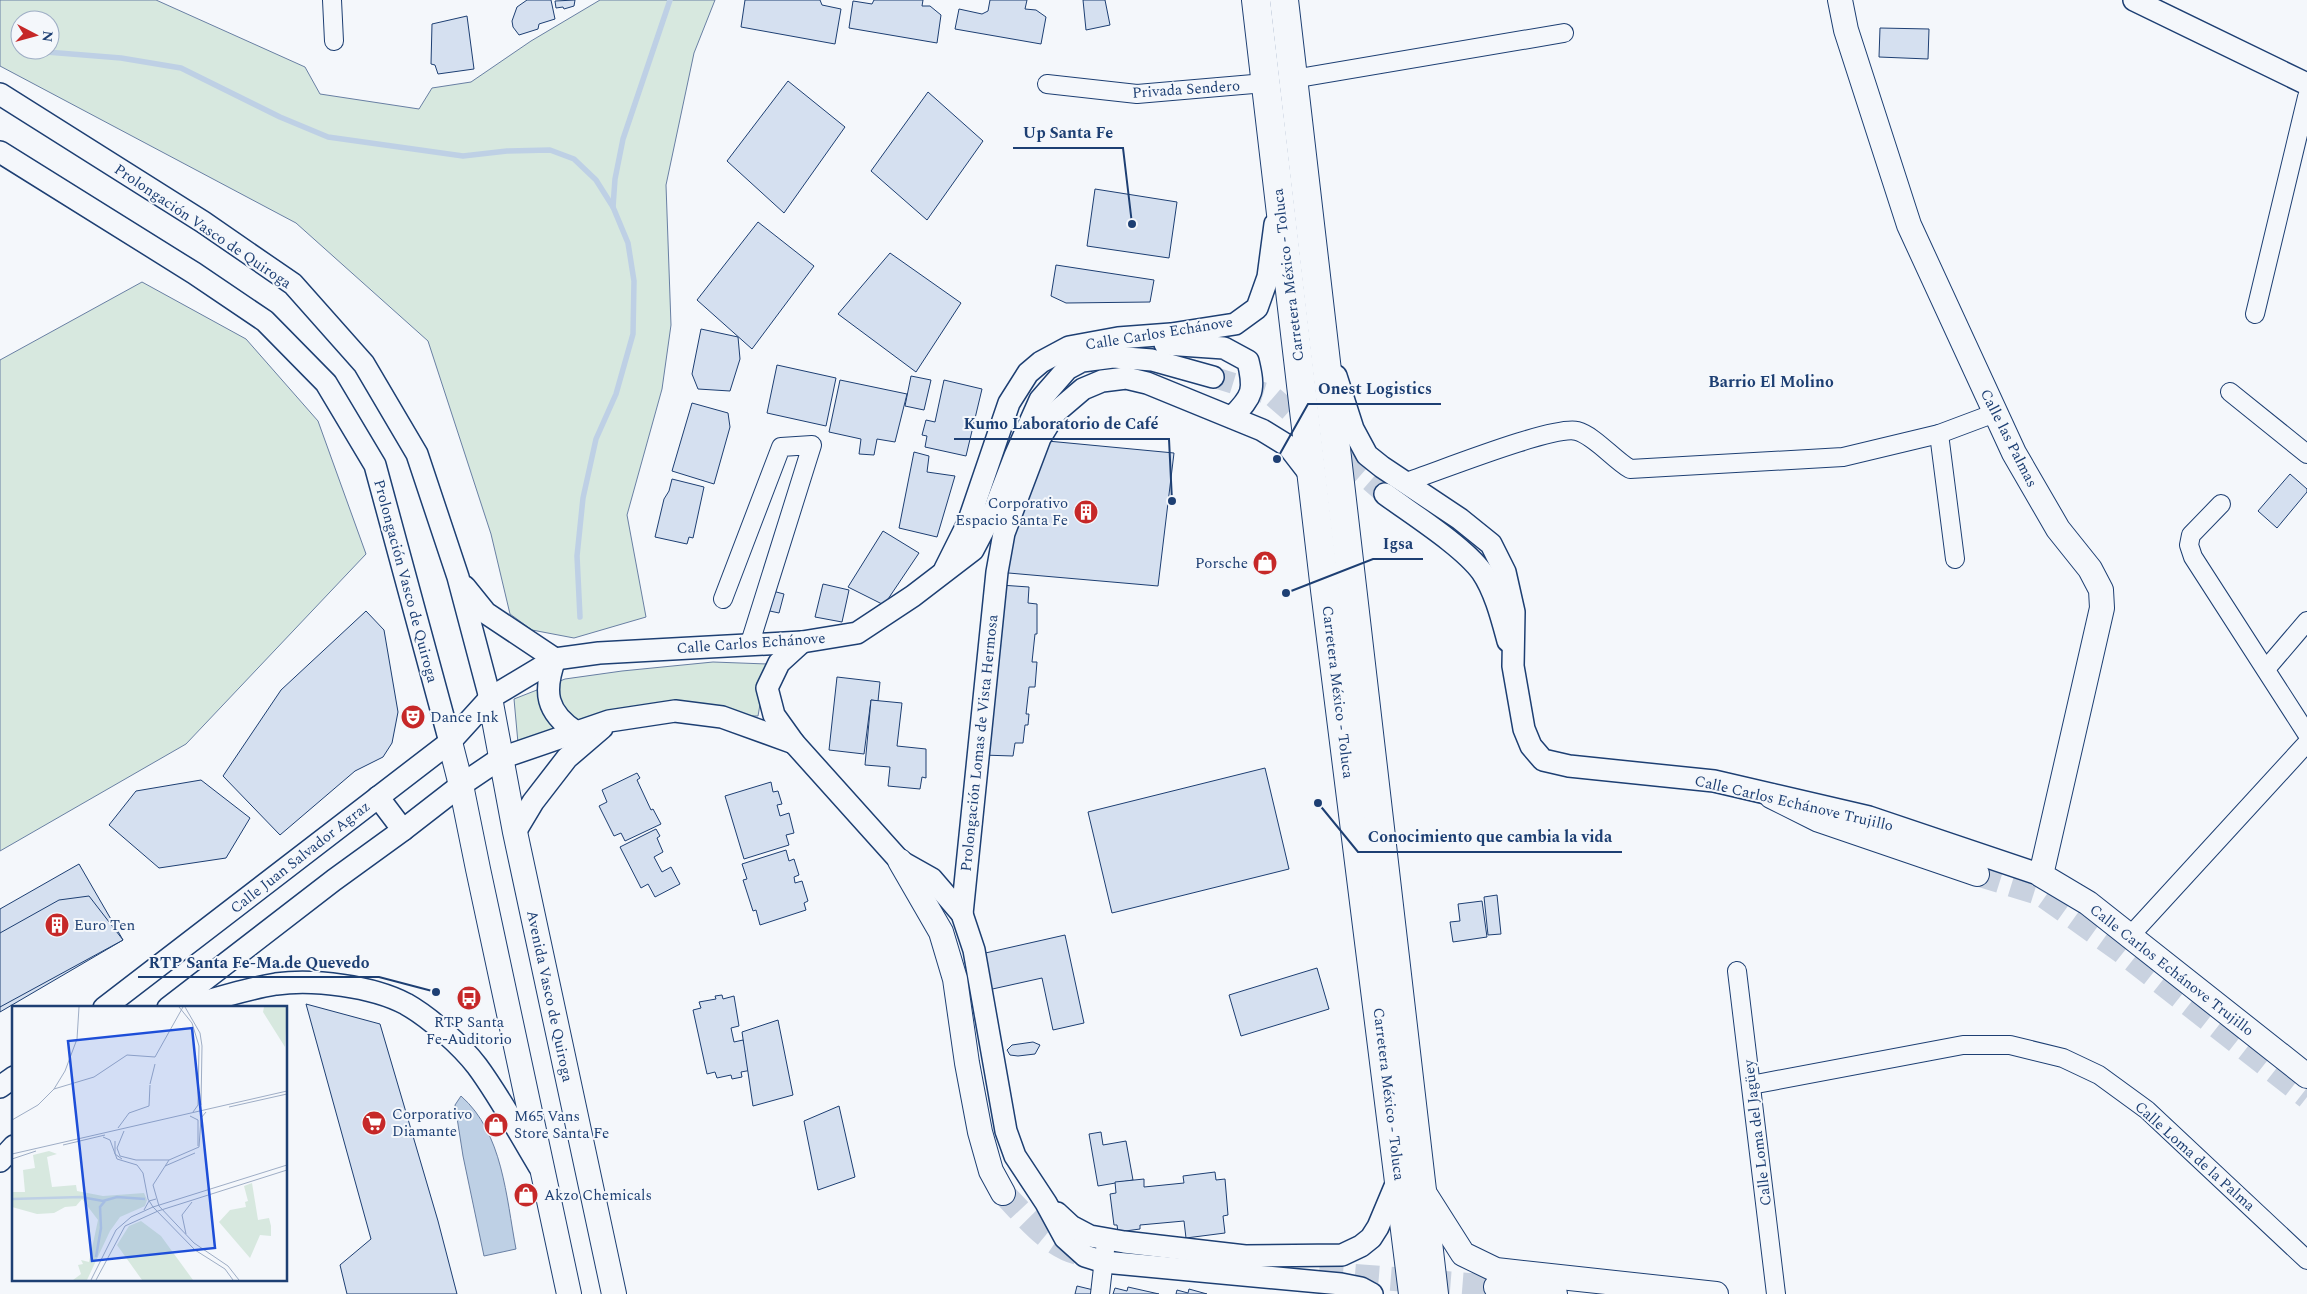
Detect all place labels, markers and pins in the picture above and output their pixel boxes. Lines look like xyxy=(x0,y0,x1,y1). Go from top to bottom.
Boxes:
callout: Up Santa Fe xyxy=(1013,117,1123,148)
callout: Onest Logistics xyxy=(1308,373,1441,404)
callout: Kumo Laboratorio de Café xyxy=(954,408,1169,439)
place label: Corporativo Espacio Santa Fe xyxy=(955,492,1068,532)
building icon: Corporativo Espacio Santa Fe xyxy=(1073,499,1099,525)
callout: Igsa xyxy=(1373,528,1423,559)
shop icon: Porsche xyxy=(1252,550,1278,576)
place label: Porsche xyxy=(1195,552,1248,575)
theatre icon: Dance Ink xyxy=(400,704,426,730)
place label: Dance Ink xyxy=(430,706,499,729)
callout: Conocimiento que cambia la vida xyxy=(1358,821,1622,852)
building icon: Euro Ten xyxy=(44,912,70,938)
place label: Euro Ten xyxy=(74,914,136,937)
callout: RTP Santa Fe-Ma.de Quevedo xyxy=(138,946,379,977)
bus stop icon: RTP Santa Fe-Auditorio xyxy=(456,985,482,1011)
place label: RTP Santa Fe-Auditorio xyxy=(426,1011,512,1051)
place label: Corporativo Diamante xyxy=(392,1103,472,1143)
place label: M65 Vans Store Santa Fe xyxy=(514,1105,609,1145)
supermarket icon: Corporativo Diamante xyxy=(361,1110,387,1136)
shop icon: M65 Vans Store Santa Fe xyxy=(483,1112,509,1138)
shop icon: Akzo Chemicals xyxy=(513,1182,539,1208)
place label: Akzo Chemicals xyxy=(544,1184,652,1207)

